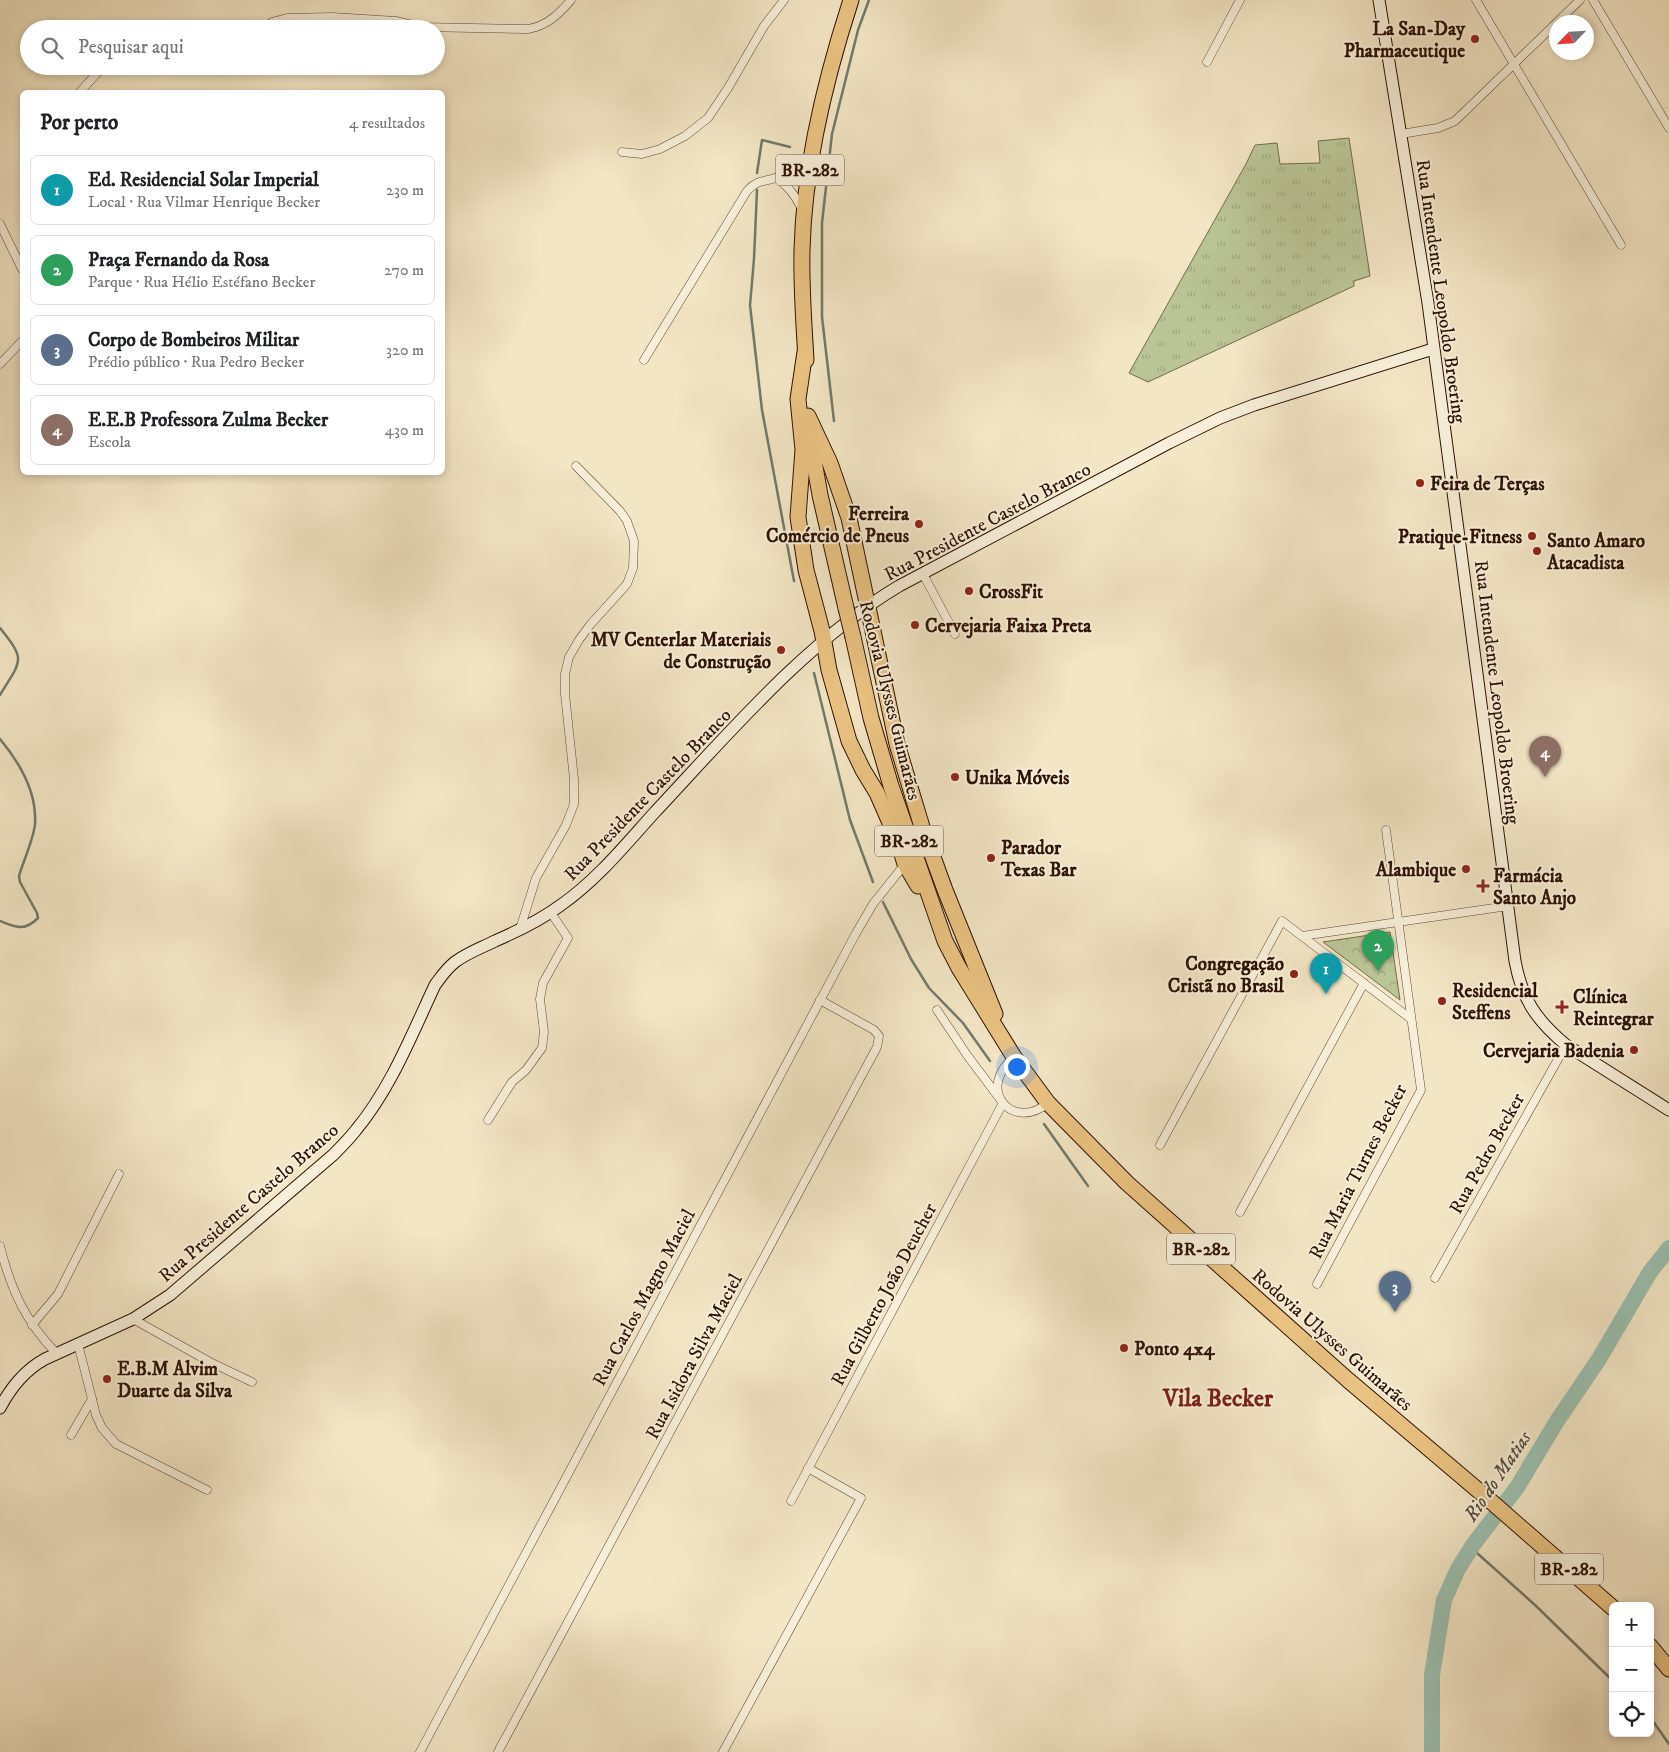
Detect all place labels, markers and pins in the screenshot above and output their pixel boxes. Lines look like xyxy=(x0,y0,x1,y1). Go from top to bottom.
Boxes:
place label: La San-Day Pharmaceutique xyxy=(1344,18,1466,64)
marker: La San-Day Pharmaceutique xyxy=(1469,33,1481,45)
place label: Feira de Terças xyxy=(1430,473,1545,496)
marker: Feira de Terças xyxy=(1414,477,1426,489)
place label: Ferreira Comércio de Pneus xyxy=(766,503,910,548)
marker: Ferreira Comércio de Pneus xyxy=(913,518,925,530)
place label: Pratique-Fitness xyxy=(1398,526,1523,550)
marker: Pratique-Fitness xyxy=(1526,530,1538,542)
place label: Santo Amaro Atacadista xyxy=(1546,530,1645,575)
marker: Santo Amaro Atacadista xyxy=(1531,545,1543,557)
place label: CrossFit xyxy=(979,581,1044,604)
marker: CrossFit xyxy=(963,585,975,597)
place label: Cervejaria Faixa Preta xyxy=(925,615,1092,639)
marker: Cervejaria Faixa Preta xyxy=(909,619,921,631)
place label: MV Centerlar Materiais de Construção xyxy=(591,629,772,674)
marker: MV Centerlar Materiais de Construção xyxy=(775,644,787,656)
pin: 4 xyxy=(1529,736,1561,777)
place label: Unika Móveis xyxy=(965,767,1070,790)
marker: Unika Móveis xyxy=(949,771,961,783)
place label: Parador Texas Bar xyxy=(1000,837,1077,882)
marker: Parador Texas Bar xyxy=(985,852,997,864)
place label: Alambique xyxy=(1375,859,1456,883)
marker: Alambique xyxy=(1460,863,1472,875)
place label: Farmácia Santo Anjo xyxy=(1493,865,1576,911)
marker: Farmácia Santo Anjo xyxy=(1477,880,1489,892)
pin: 2 xyxy=(1362,930,1394,971)
place label: Congregação Cristã no Brasil xyxy=(1168,953,1284,998)
pin: 1 xyxy=(1310,953,1342,994)
marker: Congregação Cristã no Brasil xyxy=(1288,968,1300,980)
place label: Residencial Steffens xyxy=(1452,980,1538,1025)
place label: Clínica Reintegrar xyxy=(1573,986,1654,1031)
marker: Residencial Steffens xyxy=(1436,995,1448,1007)
marker: Clínica Reintegrar xyxy=(1555,1000,1569,1014)
place label: Cervejaria Badenia xyxy=(1483,1040,1625,1064)
marker: Cervejaria Badenia xyxy=(1628,1044,1640,1056)
pin: 3 xyxy=(1379,1271,1411,1312)
place label: Ponto 4x4 xyxy=(1134,1338,1215,1361)
marker: Ponto 4x4 xyxy=(1118,1342,1130,1354)
place label: E.B.M Alvim Duarte da Silva xyxy=(117,1358,233,1403)
marker: E.B.M Alvim Duarte da Silva xyxy=(101,1373,113,1385)

